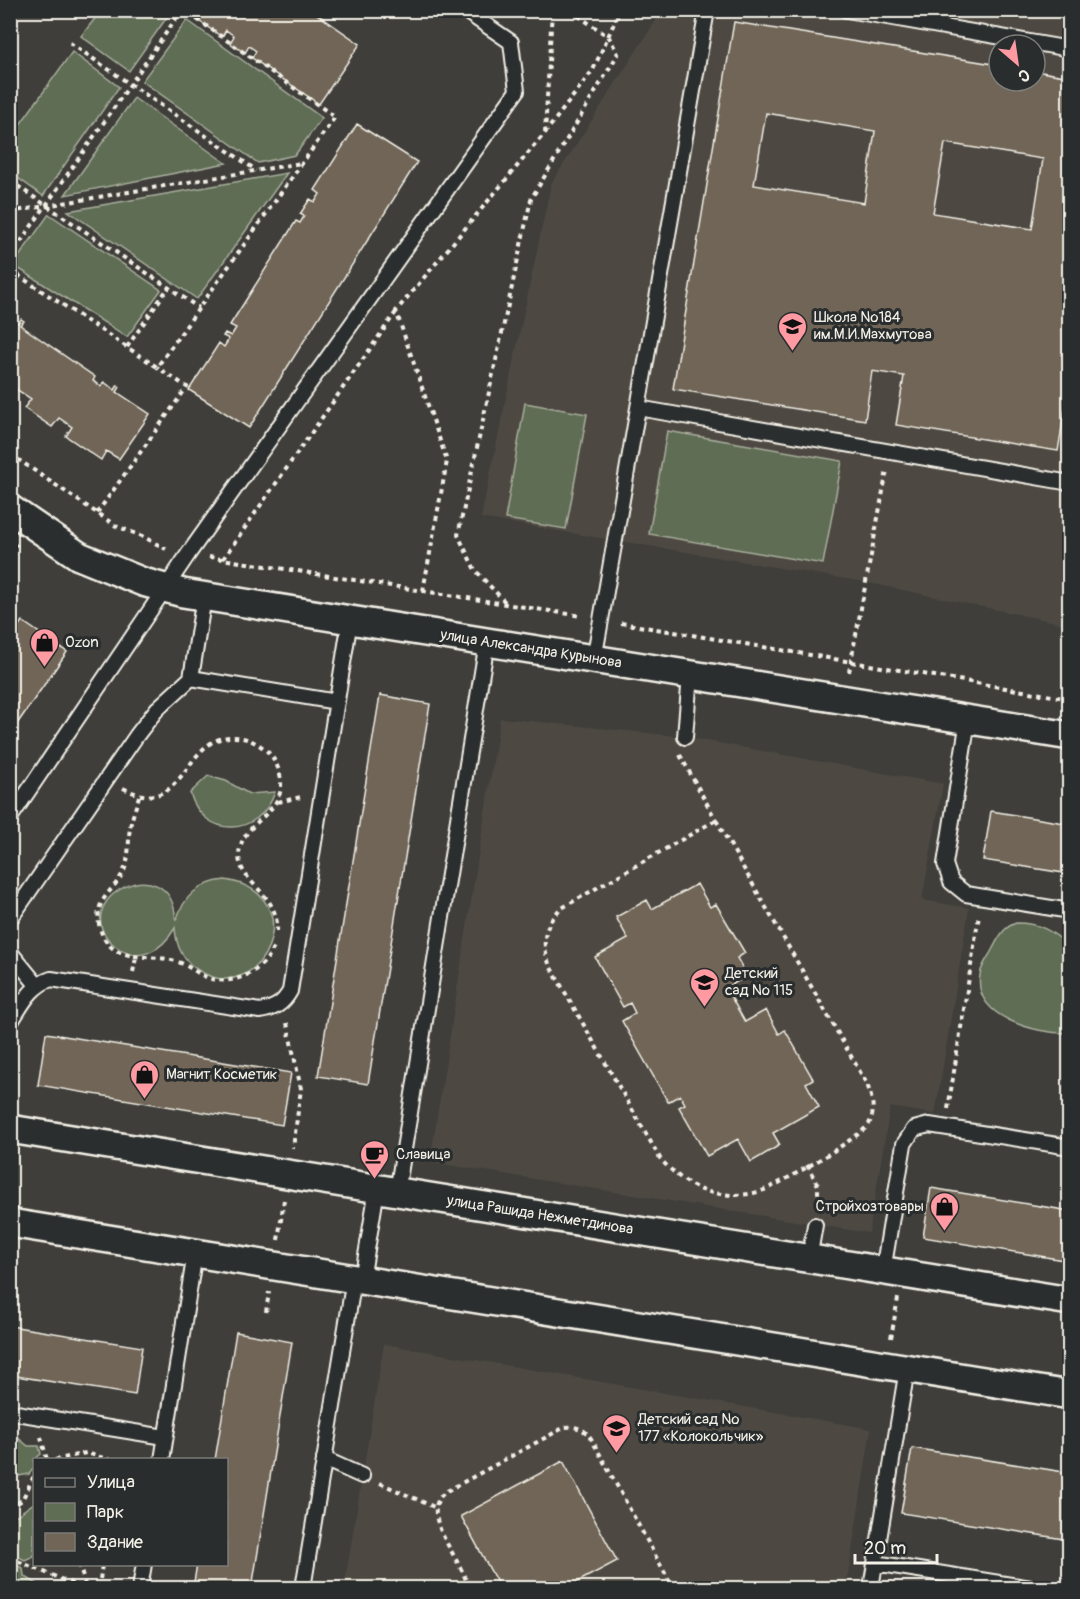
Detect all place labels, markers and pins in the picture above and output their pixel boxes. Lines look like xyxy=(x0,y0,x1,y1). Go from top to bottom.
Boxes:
place label: Школа №184 им.М.И.Махмутова xyxy=(814,308,932,344)
school or university icon: Школа №184 им.М.И.Махмутова xyxy=(777,310,809,352)
shop icon: Ozon xyxy=(28,626,60,668)
place label: Ozon xyxy=(65,633,99,652)
place label: Детский сад № 115 xyxy=(724,964,793,1000)
school or university icon: Детский сад № 115 xyxy=(688,966,720,1008)
shop icon: Магнит Косметик xyxy=(129,1058,161,1100)
place label: Магнит Косметик xyxy=(166,1065,278,1084)
cafe icon: Славица xyxy=(359,1138,391,1180)
place label: Славица xyxy=(396,1145,451,1164)
shop icon: Стройхозтовары xyxy=(929,1190,961,1232)
place label: Стройхозтовары xyxy=(815,1197,924,1216)
place label: Детский сад № 177 «Колокольчик» xyxy=(637,1410,764,1446)
school or university icon: Детский сад № 177 «Колокольчик» xyxy=(601,1412,633,1454)

